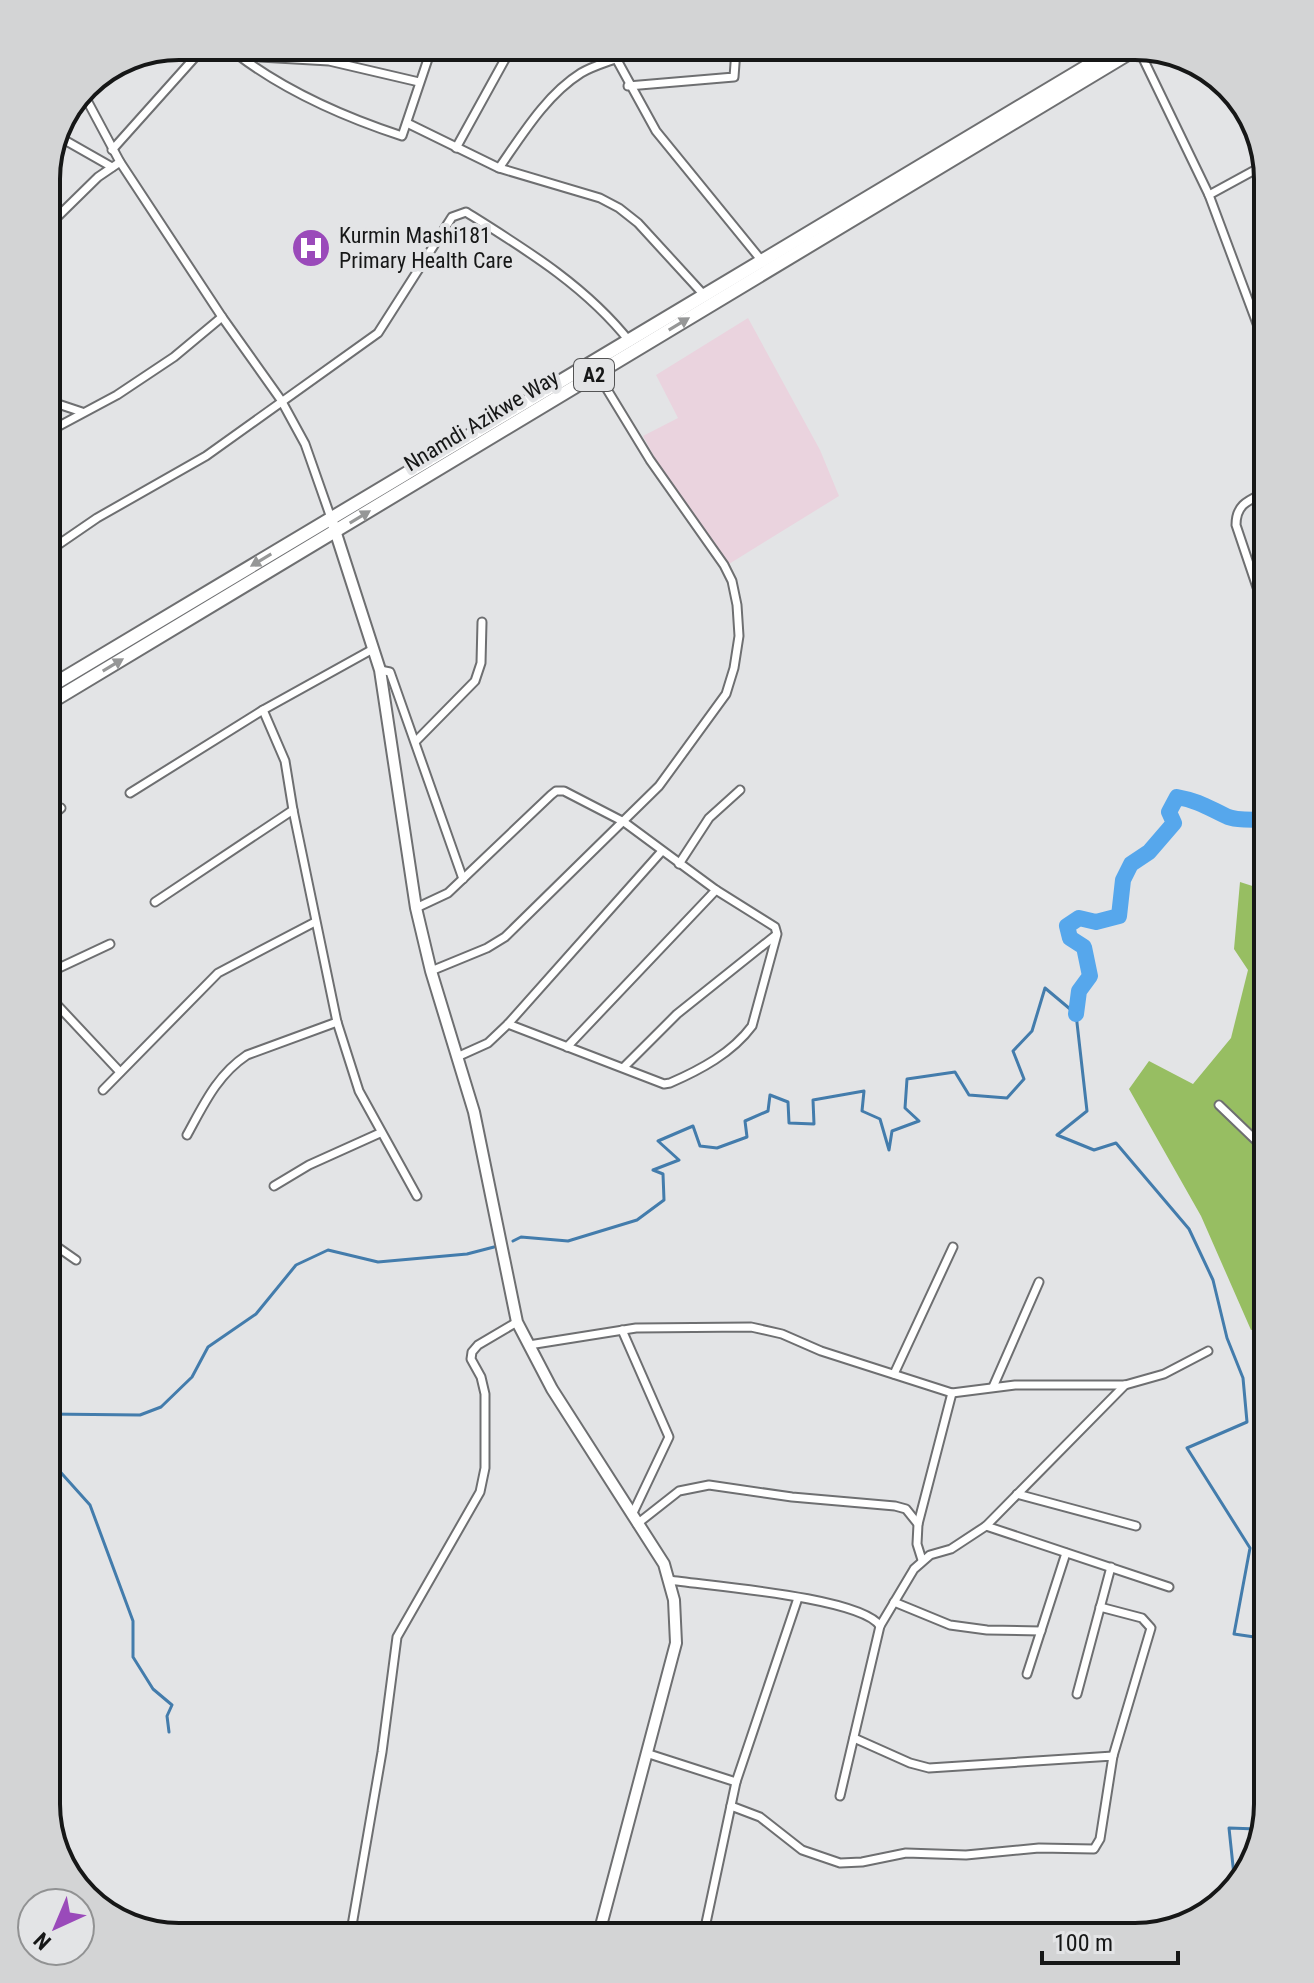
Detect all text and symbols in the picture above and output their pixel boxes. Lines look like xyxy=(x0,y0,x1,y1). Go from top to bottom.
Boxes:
place label: Kurmin Mashi181 Primary Health Care xyxy=(339,223,513,273)
hospital icon: Kurmin Mashi181 Primary Health Care xyxy=(290,227,332,269)
one-way arrow xyxy=(668,318,690,332)
road number: A2 xyxy=(574,359,614,391)
street label: Nnamdi Azikwe Way xyxy=(400,365,563,476)
one-way arrow xyxy=(349,510,371,524)
one-way arrow xyxy=(249,552,272,567)
one-way arrow xyxy=(102,658,124,672)
north arrow xyxy=(16,1887,96,1967)
scale bar xyxy=(1042,1915,1178,1965)
text: N xyxy=(29,1927,56,1955)
text: 100 m xyxy=(1054,1929,1113,1957)

